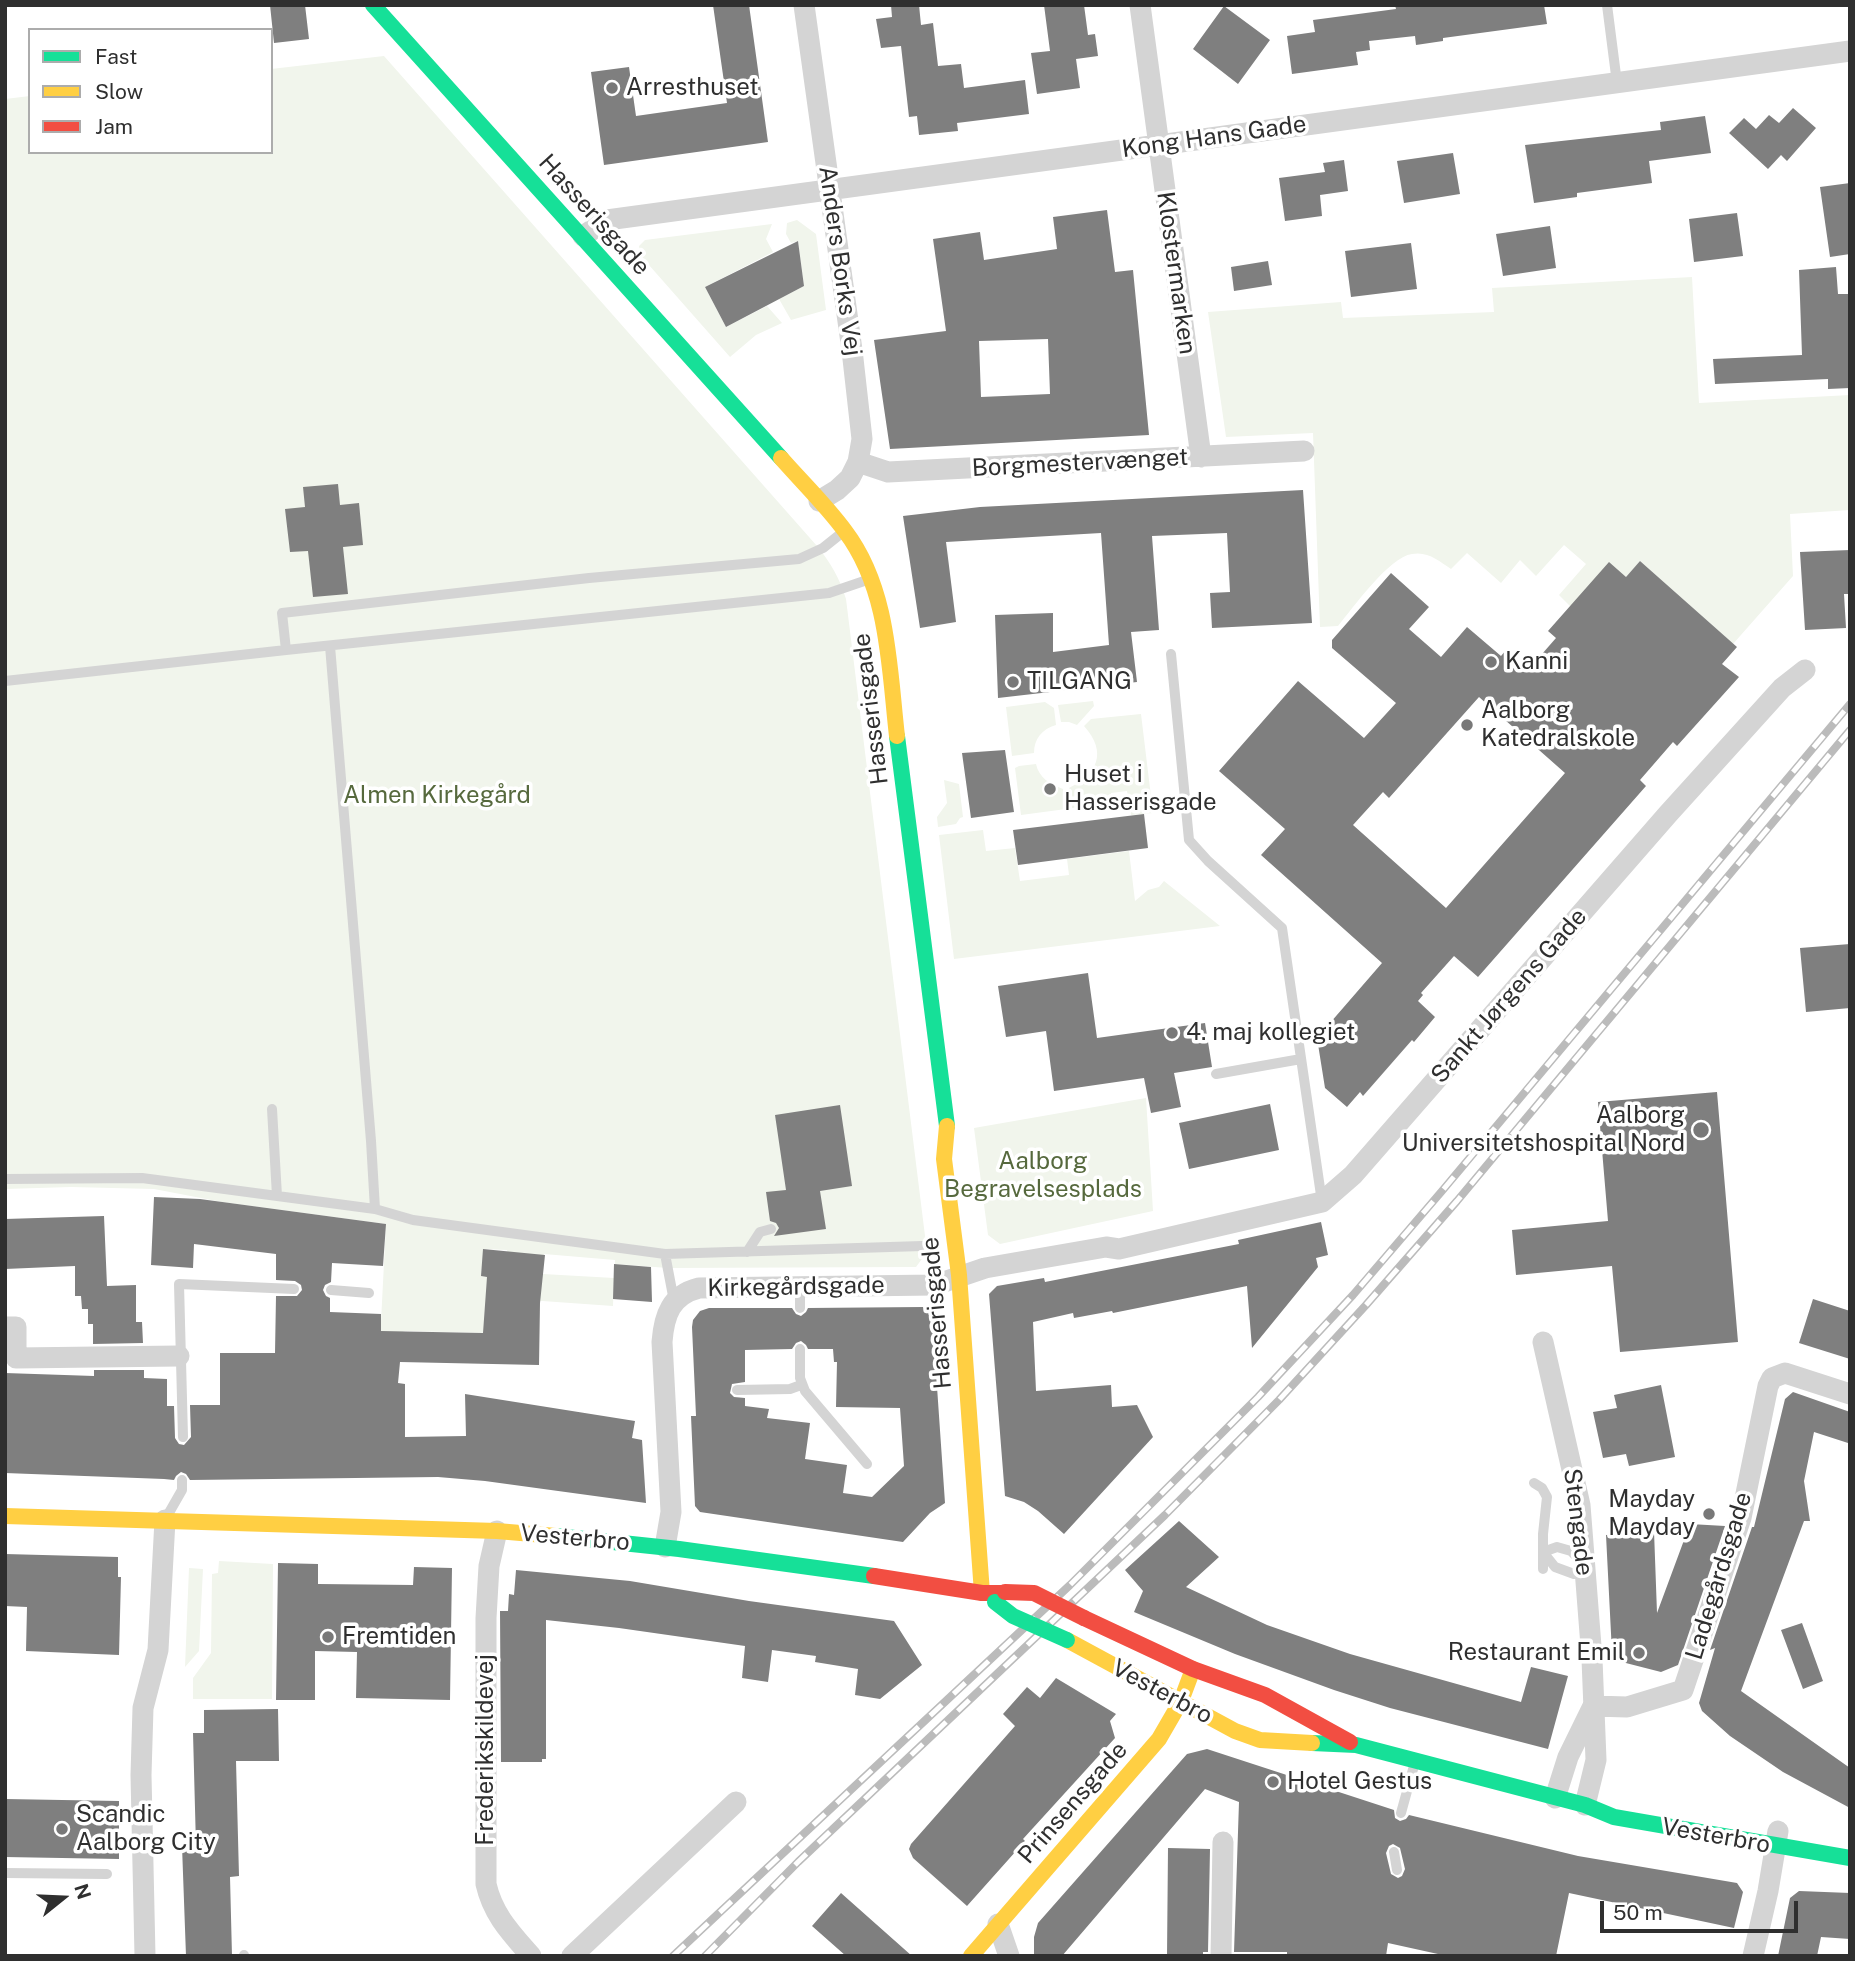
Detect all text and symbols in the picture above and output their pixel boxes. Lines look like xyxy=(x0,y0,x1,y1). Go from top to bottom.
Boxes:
legend xyxy=(28,28,273,154)
text: Fast xyxy=(95,44,137,69)
place label: Arresthuset xyxy=(626,74,759,102)
text: Slow xyxy=(95,79,143,104)
marker: Arresthuset xyxy=(604,80,620,96)
street label: Kong Hans Gade xyxy=(1120,110,1308,164)
text: Jam xyxy=(95,114,133,139)
street label: Hasserisgade xyxy=(532,149,656,281)
street label: Anders Borks Vej xyxy=(812,164,868,358)
street label: Klostermarken xyxy=(1150,190,1202,356)
street label: Borgmestervænget xyxy=(971,443,1189,483)
street label: Hasserisgade xyxy=(847,632,895,786)
place label: Kanni xyxy=(1505,648,1568,676)
marker: Kanni xyxy=(1483,654,1499,670)
place label: TILGANG xyxy=(1027,668,1132,696)
marker: TILGANG xyxy=(1005,674,1021,690)
place label: Aalborg Katedralskole xyxy=(1481,697,1635,753)
marker: Aalborg Katedralskole xyxy=(1459,717,1475,733)
place label: Huset i Hasserisgade xyxy=(1064,761,1216,817)
marker: Huset i Hasserisgade xyxy=(1042,781,1058,797)
park label: Almen Kirkegård xyxy=(343,782,531,810)
street label: Sankt Jørgens Gade xyxy=(1425,903,1593,1089)
place label: 4. maj kollegiet xyxy=(1186,1019,1355,1047)
marker: 4. maj kollegiet xyxy=(1164,1025,1180,1041)
place label: Aalborg Universitetshospital Nord xyxy=(1402,1102,1685,1158)
marker: Aalborg Universitetshospital Nord xyxy=(1691,1120,1711,1140)
park label: Aalborg Begravelsesplads xyxy=(944,1148,1142,1204)
street label: Hasserisgade xyxy=(916,1236,958,1390)
street label: Kirkegårdsgade xyxy=(707,1271,885,1303)
street label: Stengade xyxy=(1557,1467,1599,1577)
place label: Mayday Mayday xyxy=(1608,1486,1695,1542)
street label: Ladegårdsgade xyxy=(1680,1489,1758,1663)
marker: Mayday Mayday xyxy=(1701,1506,1717,1522)
street label: Vesterbro xyxy=(519,1519,631,1557)
place label: Fremtiden xyxy=(342,1623,456,1651)
marker: Fremtiden xyxy=(320,1629,336,1645)
place label: Restaurant Emil xyxy=(1448,1639,1625,1667)
marker: Restaurant Emil xyxy=(1631,1645,1647,1661)
street label: Frederikskildevej xyxy=(472,1654,500,1846)
street label: Vesterbro xyxy=(1107,1654,1217,1730)
street label: Prinsensgade xyxy=(1012,1736,1134,1870)
place label: Hotel Gestus xyxy=(1287,1768,1432,1796)
marker: Hotel Gestus xyxy=(1265,1774,1281,1790)
place label: Scandic Aalborg City xyxy=(76,1801,216,1857)
street label: Vesterbro xyxy=(1660,1812,1772,1860)
marker: Scandic Aalborg City xyxy=(54,1821,70,1837)
north arrow xyxy=(28,1863,98,1933)
text: N xyxy=(70,1881,96,1902)
scale bar xyxy=(1603,1888,1801,1932)
text: 50 m xyxy=(1613,1900,1663,1925)

